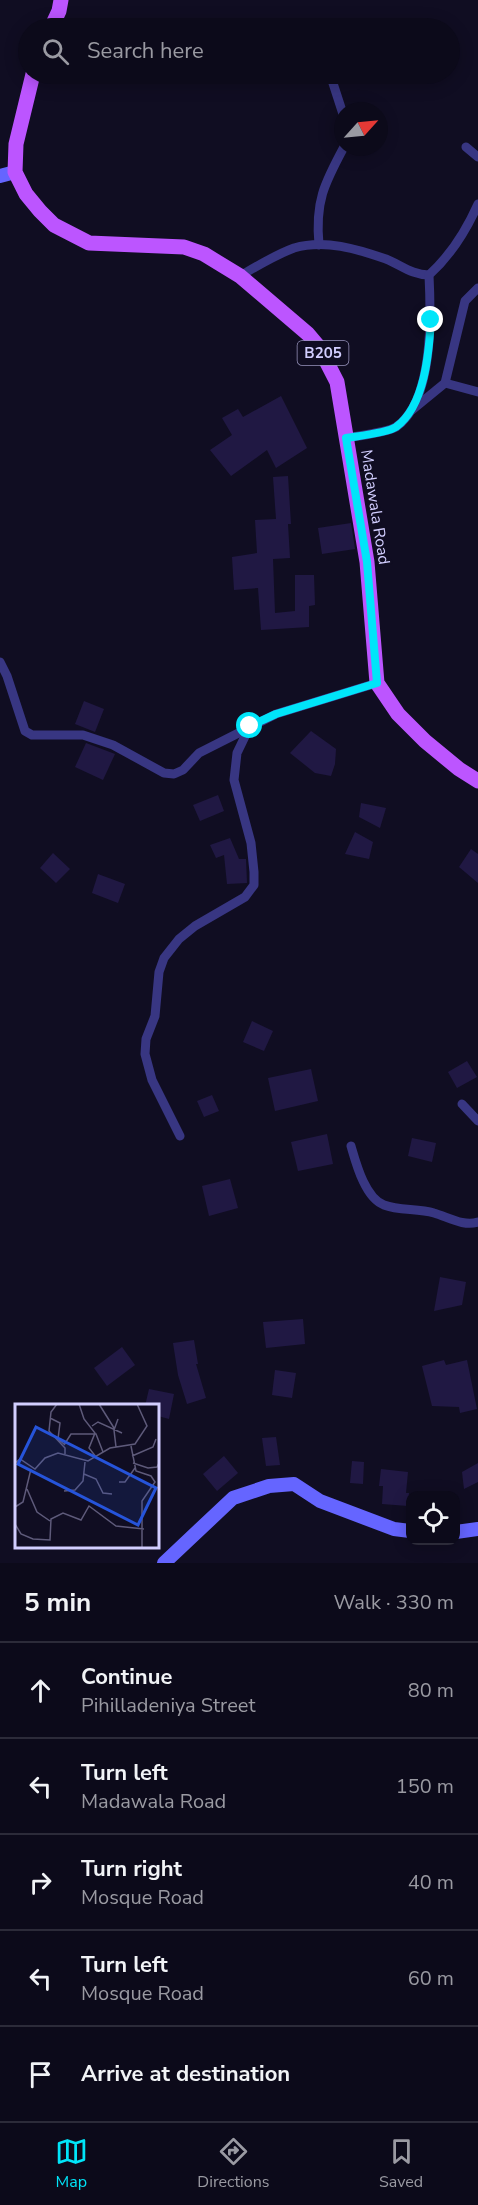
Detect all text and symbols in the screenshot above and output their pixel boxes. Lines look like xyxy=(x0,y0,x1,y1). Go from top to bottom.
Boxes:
search box xyxy=(18,18,460,84)
icon: search xyxy=(39,35,72,68)
text: Search here xyxy=(87,36,204,66)
north arrow xyxy=(334,102,388,156)
route end xyxy=(417,306,443,332)
road number: B205 xyxy=(298,341,348,365)
street label: Madawala Road xyxy=(355,448,395,566)
route start xyxy=(236,712,262,738)
inset map xyxy=(15,1404,159,1548)
map controls xyxy=(406,1491,460,1545)
button: locate xyxy=(406,1491,460,1545)
text: 5 min xyxy=(24,1585,91,1620)
text: Walk · 330 m xyxy=(334,1589,454,1616)
text: Continue xyxy=(81,1662,172,1692)
icon: ahead xyxy=(24,1674,57,1707)
text: 80 m xyxy=(408,1677,454,1704)
text: Pihilladeniya Street xyxy=(81,1692,255,1719)
text: Turn left xyxy=(81,1758,168,1788)
icon: left xyxy=(24,1770,57,1803)
text: 150 m xyxy=(396,1773,454,1800)
text: Madawala Road xyxy=(81,1788,226,1815)
text: Turn right xyxy=(81,1854,182,1884)
icon: right xyxy=(24,1866,57,1899)
text: 40 m xyxy=(408,1869,454,1896)
text: Mosque Road xyxy=(81,1884,204,1911)
text: Turn left xyxy=(81,1950,168,1980)
icon: left xyxy=(24,1962,57,1995)
text: 60 m xyxy=(408,1965,454,1992)
text: Mosque Road xyxy=(81,1980,204,2007)
icon: arrive xyxy=(24,2058,57,2091)
text: Arrive at destination xyxy=(81,2059,290,2089)
tab: Map xyxy=(55,2135,88,2193)
tab: Directions xyxy=(197,2135,269,2193)
tab: Saved xyxy=(379,2135,423,2193)

